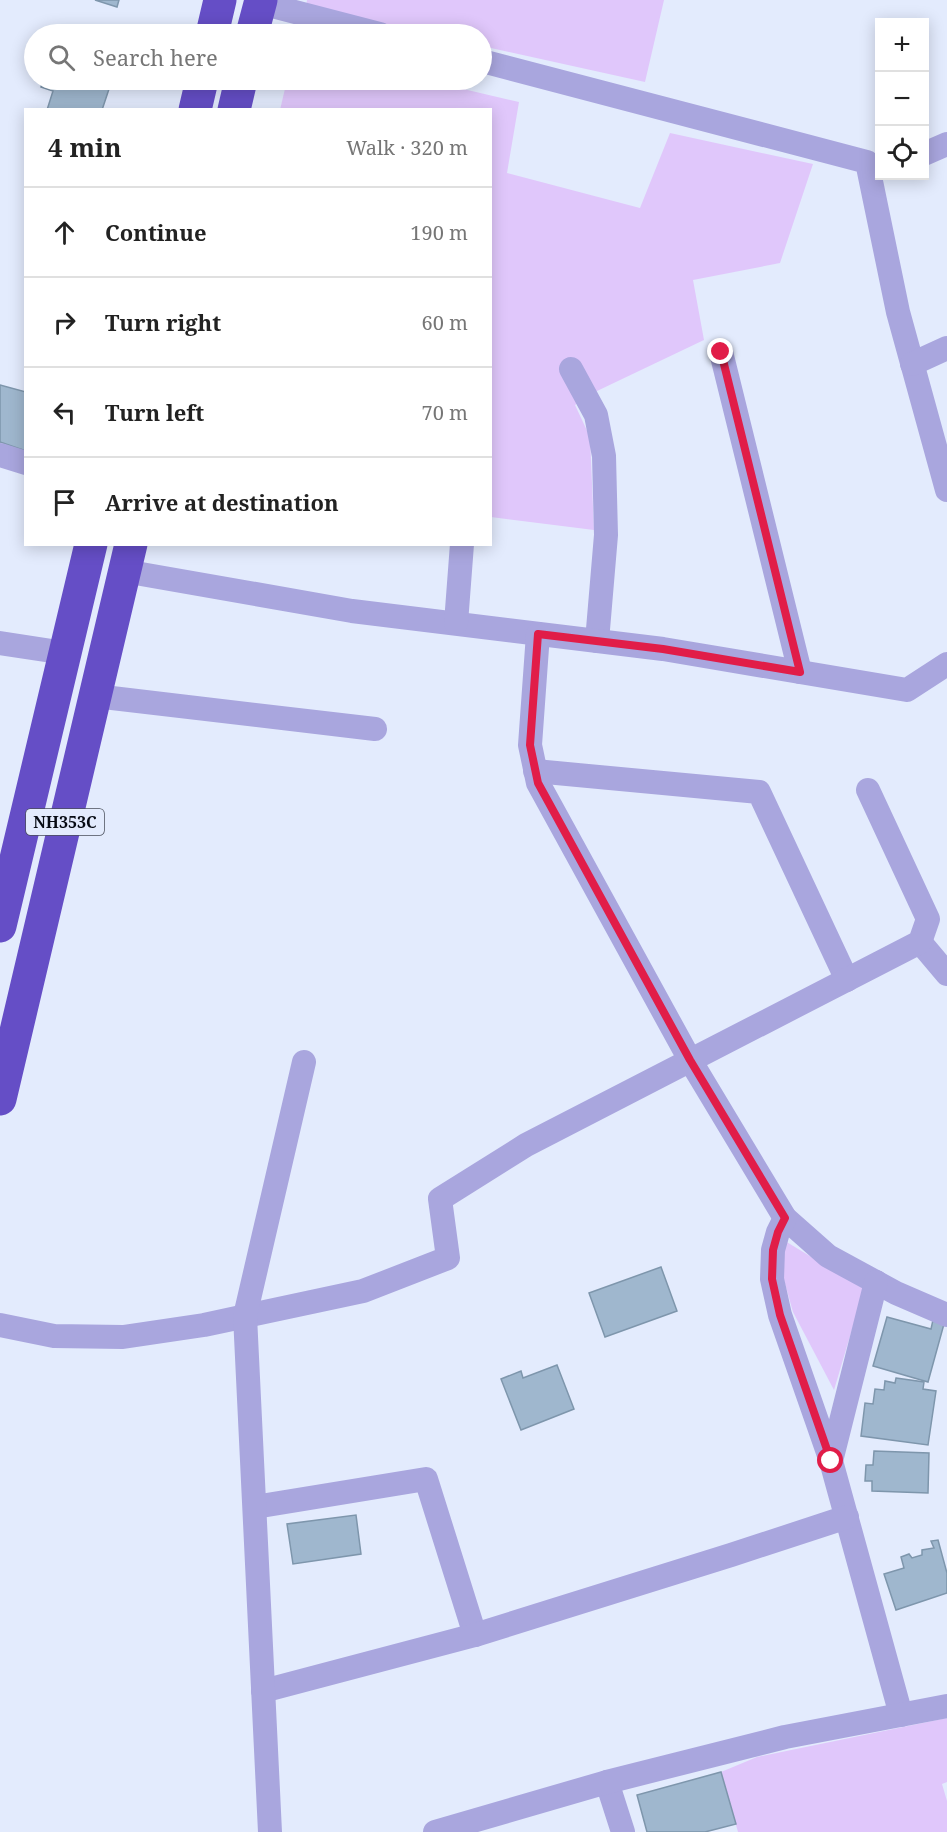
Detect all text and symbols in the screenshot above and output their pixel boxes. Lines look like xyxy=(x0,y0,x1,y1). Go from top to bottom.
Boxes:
map controls xyxy=(875,18,929,180)
button: + xyxy=(875,18,929,72)
search box xyxy=(24,24,492,90)
icon: search xyxy=(45,41,78,74)
text: Search here xyxy=(93,42,218,72)
button: − xyxy=(875,72,929,126)
button: locate xyxy=(875,126,929,180)
text: 4 min xyxy=(48,129,122,165)
text: Walk · 320 m xyxy=(346,134,468,161)
icon: ahead xyxy=(48,216,81,249)
text: Continue xyxy=(105,217,207,247)
text: 190 m xyxy=(410,219,468,246)
icon: right xyxy=(48,306,81,339)
text: Turn right xyxy=(105,307,221,337)
text: 60 m xyxy=(422,309,468,336)
route end xyxy=(707,338,733,364)
icon: left xyxy=(48,396,81,429)
text: Turn left xyxy=(105,397,204,427)
text: 70 m xyxy=(422,399,468,426)
icon: arrive xyxy=(48,486,81,519)
text: Arrive at destination xyxy=(105,487,339,517)
road number: NH353C xyxy=(26,809,104,835)
route start xyxy=(817,1447,843,1473)

